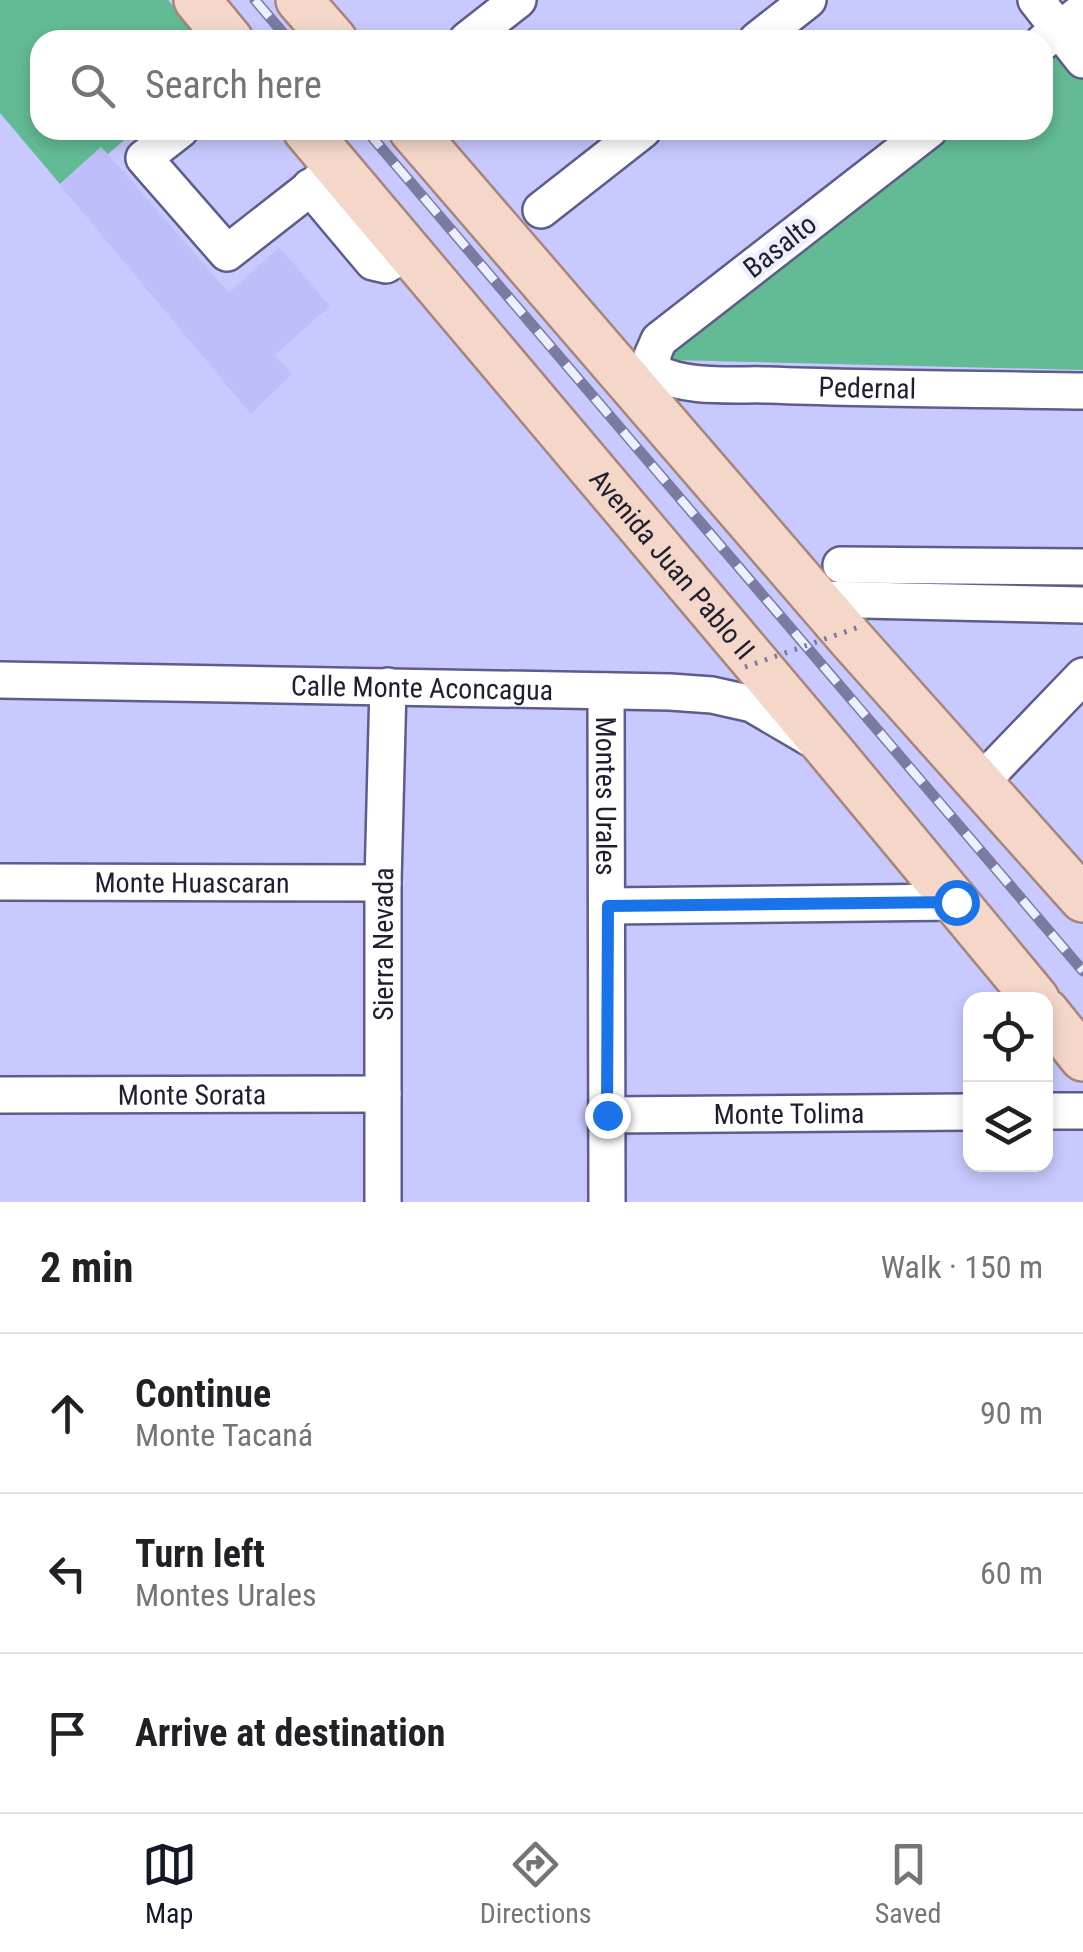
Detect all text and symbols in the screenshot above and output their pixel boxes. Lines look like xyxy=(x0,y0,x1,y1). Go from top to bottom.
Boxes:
search box xyxy=(30,30,1053,140)
icon: search xyxy=(65,58,120,113)
text: Search here xyxy=(145,63,322,107)
street label: Basalto xyxy=(737,207,823,285)
street label: Pedernal xyxy=(818,370,916,405)
street label: Avenida Juan Pablo II xyxy=(583,462,762,666)
street label: Calle Monte Aconcagua xyxy=(291,669,553,706)
street label: Montes Urales xyxy=(590,717,623,875)
street label: Monte Huascaran xyxy=(94,866,290,899)
street label: Sierra Nevada xyxy=(367,867,400,1021)
route start xyxy=(934,880,980,926)
map controls xyxy=(963,992,1053,1172)
button: locate xyxy=(963,992,1053,1082)
street label: Monte Sorata xyxy=(118,1078,266,1111)
button: layers xyxy=(963,1082,1053,1172)
route end xyxy=(585,1093,631,1139)
street label: Monte Tolima xyxy=(713,1096,865,1131)
text: 2 min xyxy=(40,1243,133,1292)
text: Walk · 150 m xyxy=(881,1248,1043,1286)
text: Continue xyxy=(135,1372,271,1416)
icon: ahead xyxy=(40,1386,95,1441)
text: 90 m xyxy=(980,1394,1043,1432)
text: Monte Tacaná xyxy=(135,1416,313,1454)
text: Turn left xyxy=(135,1532,265,1576)
icon: left xyxy=(40,1546,95,1601)
text: 60 m xyxy=(980,1554,1043,1592)
text: Montes Urales xyxy=(135,1576,317,1614)
icon: arrive xyxy=(40,1706,95,1761)
text: Arrive at destination xyxy=(135,1711,445,1755)
tab: Map xyxy=(142,1837,197,1930)
tab: Directions xyxy=(480,1837,592,1930)
tab: Saved xyxy=(875,1837,941,1930)

